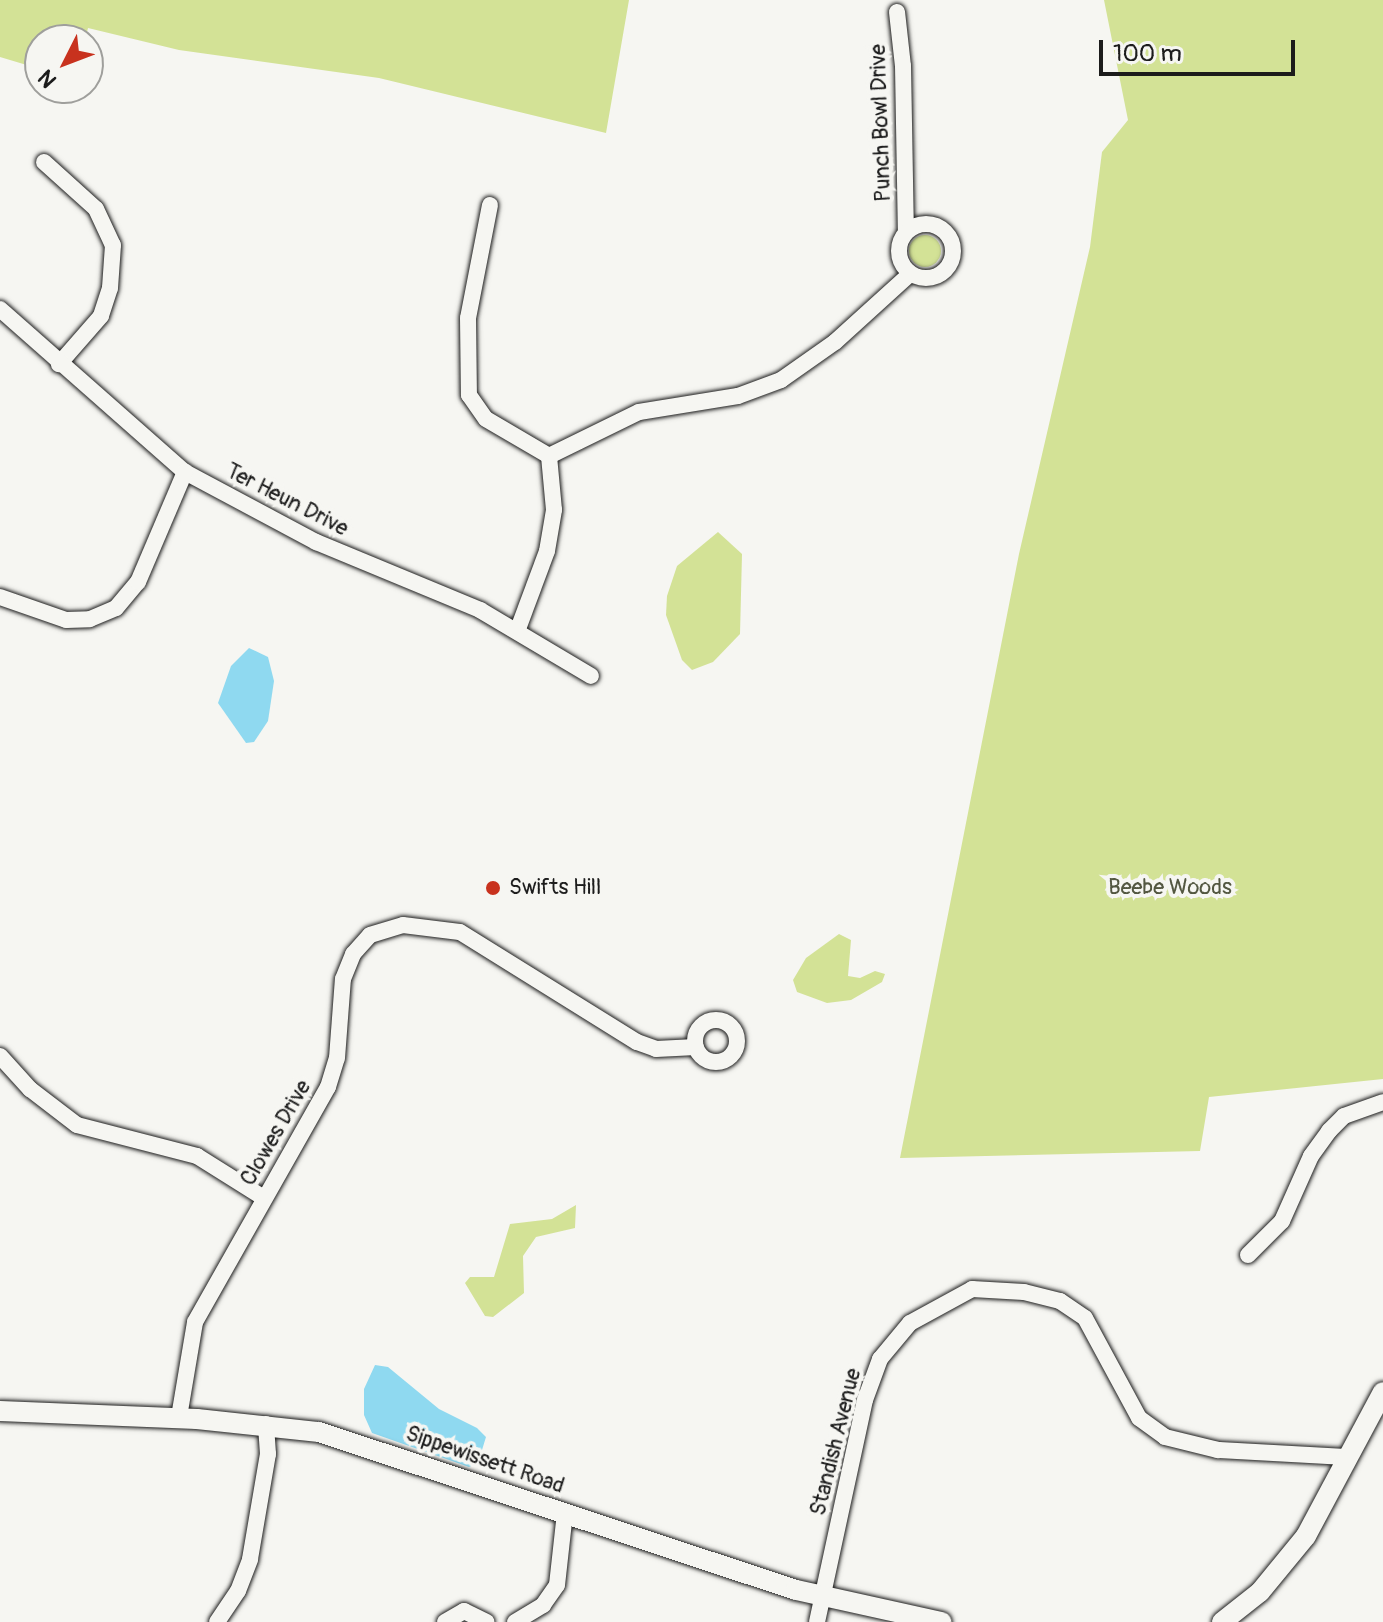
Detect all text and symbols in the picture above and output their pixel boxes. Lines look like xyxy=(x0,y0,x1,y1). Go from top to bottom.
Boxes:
north arrow xyxy=(24,24,104,104)
scale bar xyxy=(1103,24,1299,74)
text: 100 m xyxy=(1113,39,1182,68)
street label: Punch Bowl Drive xyxy=(865,44,897,202)
text: N xyxy=(32,64,63,94)
street label: Ter Heun Drive xyxy=(222,458,352,542)
place label: Swifts Hill xyxy=(509,875,601,901)
park label: Beebe Woods xyxy=(1108,875,1232,901)
marker: Swifts Hill xyxy=(484,879,502,897)
street label: Clowes Drive xyxy=(235,1075,317,1191)
street label: Standish Avenue xyxy=(805,1366,867,1518)
street label: Sippewissett Road xyxy=(402,1421,568,1499)

